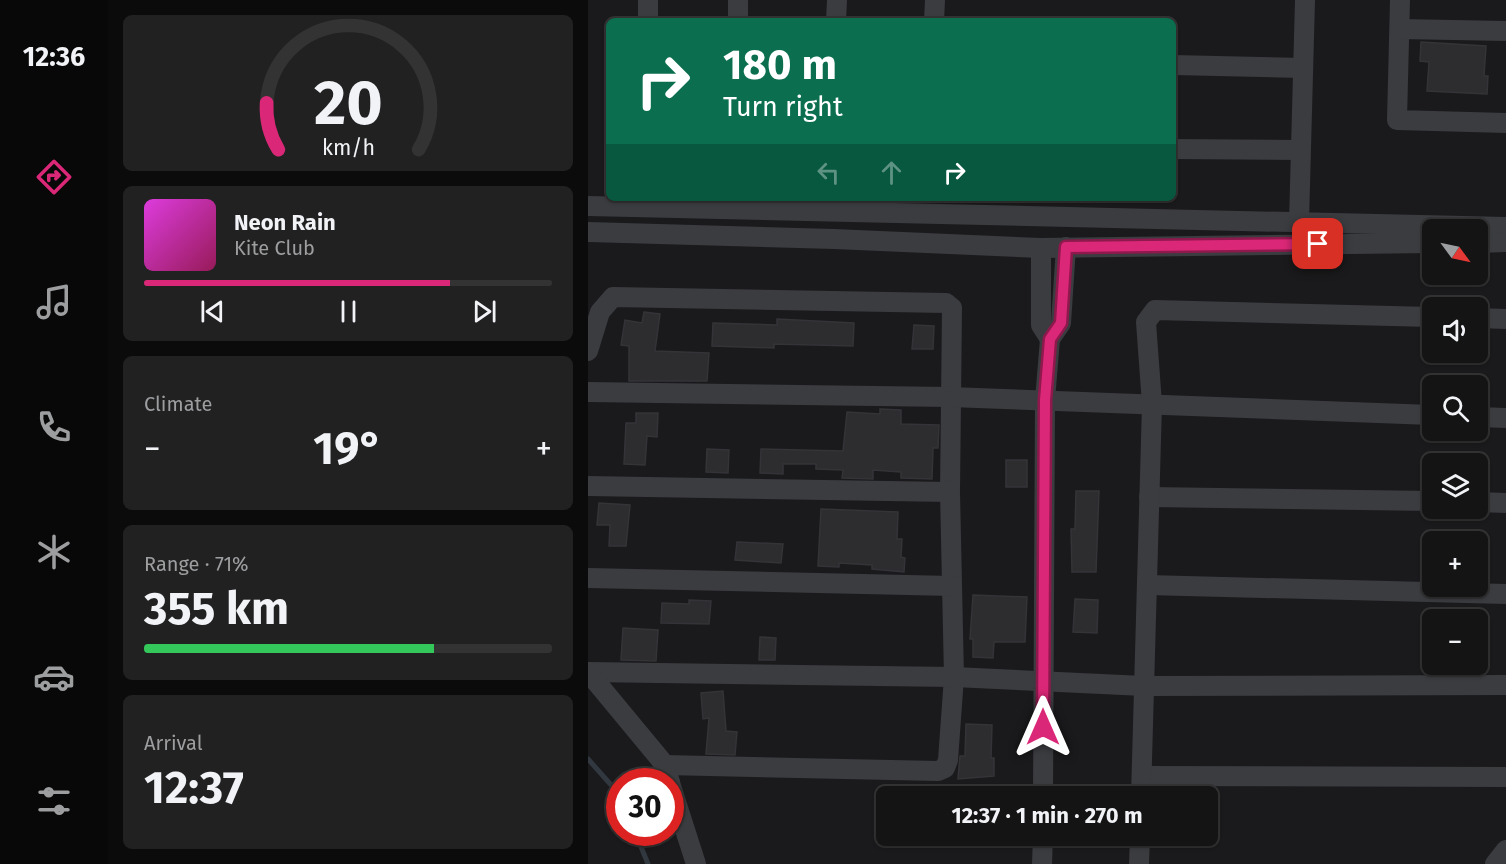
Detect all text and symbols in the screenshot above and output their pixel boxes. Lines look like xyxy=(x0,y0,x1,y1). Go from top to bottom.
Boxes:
text: 180 m xyxy=(723,40,837,90)
text: 12:36 xyxy=(23,41,85,73)
icon: right xyxy=(624,42,702,120)
text: 20 xyxy=(314,66,382,141)
text: Turn right xyxy=(723,91,843,123)
text: km/h xyxy=(321,135,375,161)
icon: directions xyxy=(33,156,75,198)
icon: left xyxy=(812,156,845,189)
icon: ahead xyxy=(875,156,908,189)
icon: right xyxy=(938,156,971,189)
text: Neon Rain xyxy=(234,209,336,236)
pin xyxy=(1292,218,1343,269)
north arrow xyxy=(1422,219,1488,285)
map controls xyxy=(1422,219,1488,675)
icon: arrive xyxy=(1301,227,1334,260)
text: Kite Club xyxy=(234,236,315,260)
icon: music xyxy=(33,281,75,323)
icon: previous xyxy=(196,295,229,328)
icon: pause xyxy=(332,295,365,328)
icon: next xyxy=(468,295,501,328)
button: sound xyxy=(1422,297,1488,363)
button: search xyxy=(1422,375,1488,441)
text: Climate xyxy=(144,392,212,416)
icon: phone xyxy=(33,406,75,448)
text: 19° xyxy=(313,422,383,476)
text: − xyxy=(144,429,161,469)
text: + xyxy=(536,429,552,469)
button: layers xyxy=(1422,453,1488,519)
icon: climate xyxy=(33,531,75,573)
button: + xyxy=(1422,531,1488,597)
text: Range · 71% xyxy=(144,552,249,576)
text: 355 km xyxy=(144,582,289,636)
button: − xyxy=(1422,609,1488,675)
icon: car xyxy=(33,656,75,698)
position arrow xyxy=(1011,695,1075,759)
text: Arrival xyxy=(144,731,203,755)
text: 12:37 xyxy=(144,761,244,815)
speed limit sign: 30 xyxy=(606,768,684,846)
icon: filters xyxy=(33,780,75,822)
text: 12:37 · 1 min · 270 m xyxy=(951,802,1143,829)

